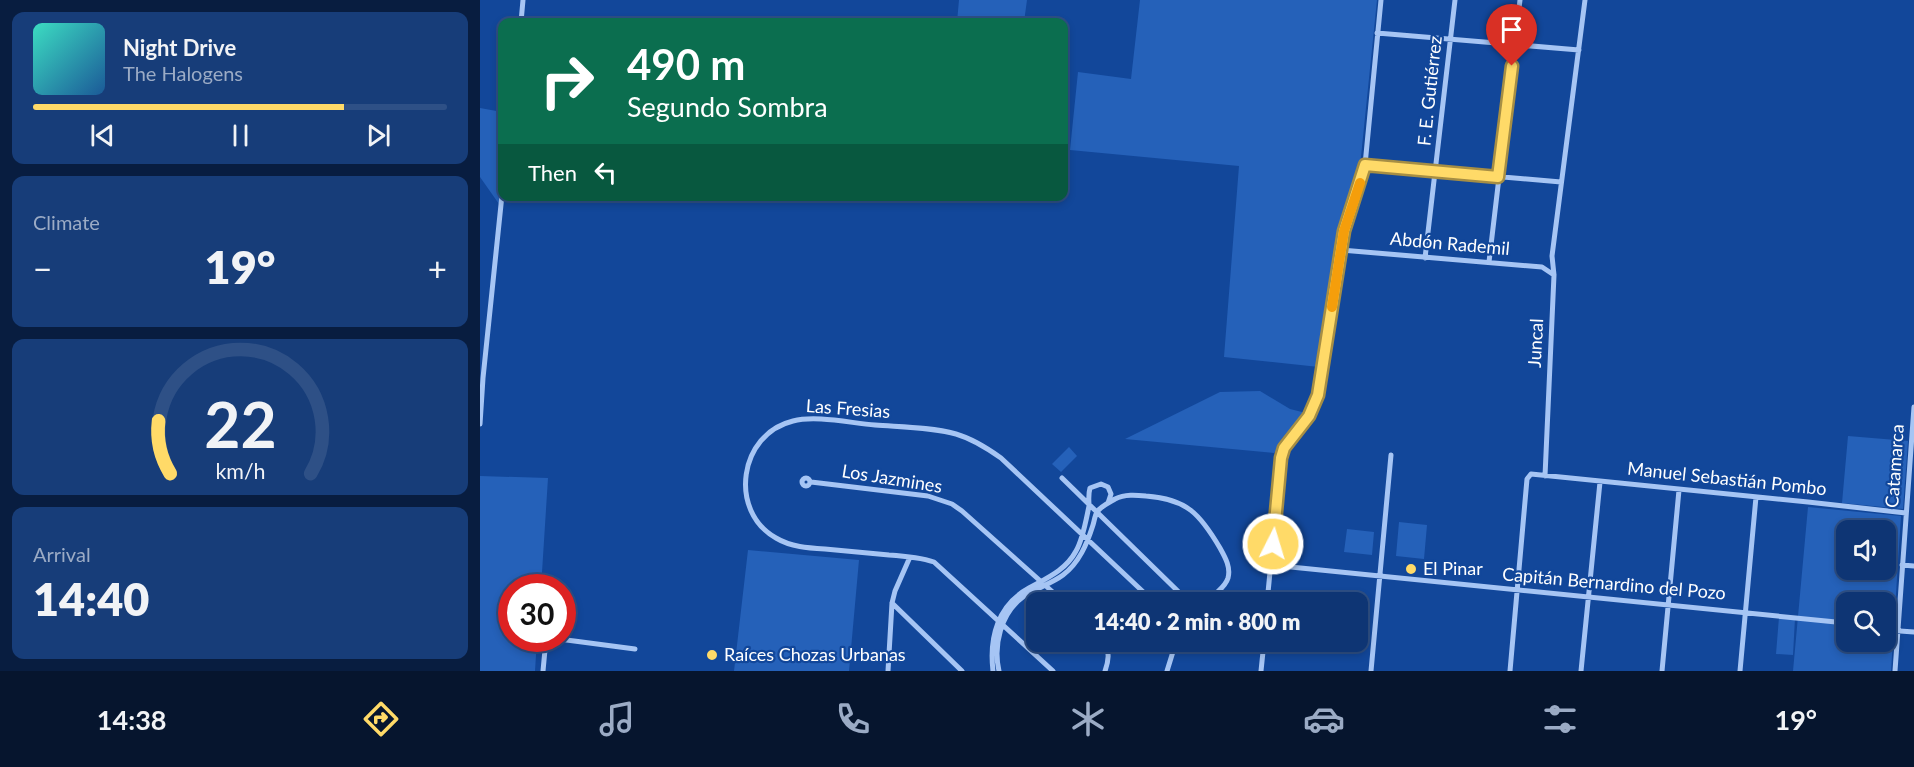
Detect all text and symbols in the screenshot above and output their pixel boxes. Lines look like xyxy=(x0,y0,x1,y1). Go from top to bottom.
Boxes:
pin xyxy=(1486,4,1537,66)
icon: arrive xyxy=(1495,13,1528,46)
text: Night Drive xyxy=(123,34,236,61)
street label: F. E. Gutiérrez xyxy=(1412,35,1446,147)
text: 490 m xyxy=(627,39,745,89)
icon: right xyxy=(528,42,606,120)
text: The Halogens xyxy=(123,61,243,85)
text: Segundo Sombra xyxy=(627,90,828,123)
icon: previous xyxy=(86,119,119,152)
icon: pause xyxy=(224,119,257,152)
icon: next xyxy=(362,119,395,152)
icon: left xyxy=(589,156,622,189)
text: Then xyxy=(528,159,577,186)
text: Climate xyxy=(33,210,100,234)
street label: Abdón Rademil xyxy=(1389,227,1511,259)
text: 19° xyxy=(205,240,275,294)
text: − xyxy=(33,248,52,288)
text: + xyxy=(428,248,447,288)
street label: Juncal xyxy=(1523,318,1547,368)
text: 22 xyxy=(204,387,276,462)
street label: Las Fresias xyxy=(805,394,891,422)
street label: Catamarca xyxy=(1880,423,1908,508)
street label: Manuel Sebastián Pombo xyxy=(1626,457,1828,499)
text: km/h xyxy=(215,459,265,485)
street label: Los Jazmines xyxy=(840,459,944,497)
position arrow xyxy=(1241,512,1305,576)
map controls xyxy=(1836,520,1896,652)
button: sound xyxy=(1836,520,1896,580)
text: Arrival xyxy=(33,542,91,566)
place label: El Pinar xyxy=(1423,557,1483,579)
marker: El Pinar xyxy=(1404,562,1418,576)
street label: Capitán Bernardino del Pozo xyxy=(1501,562,1727,604)
text: 14:40 xyxy=(33,572,149,626)
speed limit sign: 30 xyxy=(498,574,576,652)
button: search xyxy=(1836,592,1896,652)
text: 14:40 · 2 min · 800 m xyxy=(1094,608,1300,635)
place label: Raíces Chozas Urbanas xyxy=(724,643,906,665)
marker: Raíces Chozas Urbanas xyxy=(705,648,719,662)
icon: directions xyxy=(360,698,402,740)
icon: music xyxy=(596,698,638,740)
icon: phone xyxy=(832,698,874,740)
icon: climate xyxy=(1067,698,1109,740)
icon: car xyxy=(1303,698,1345,740)
icon: filters xyxy=(1539,698,1581,740)
text: 14:38 xyxy=(97,703,166,736)
text: 19° xyxy=(1774,703,1817,736)

